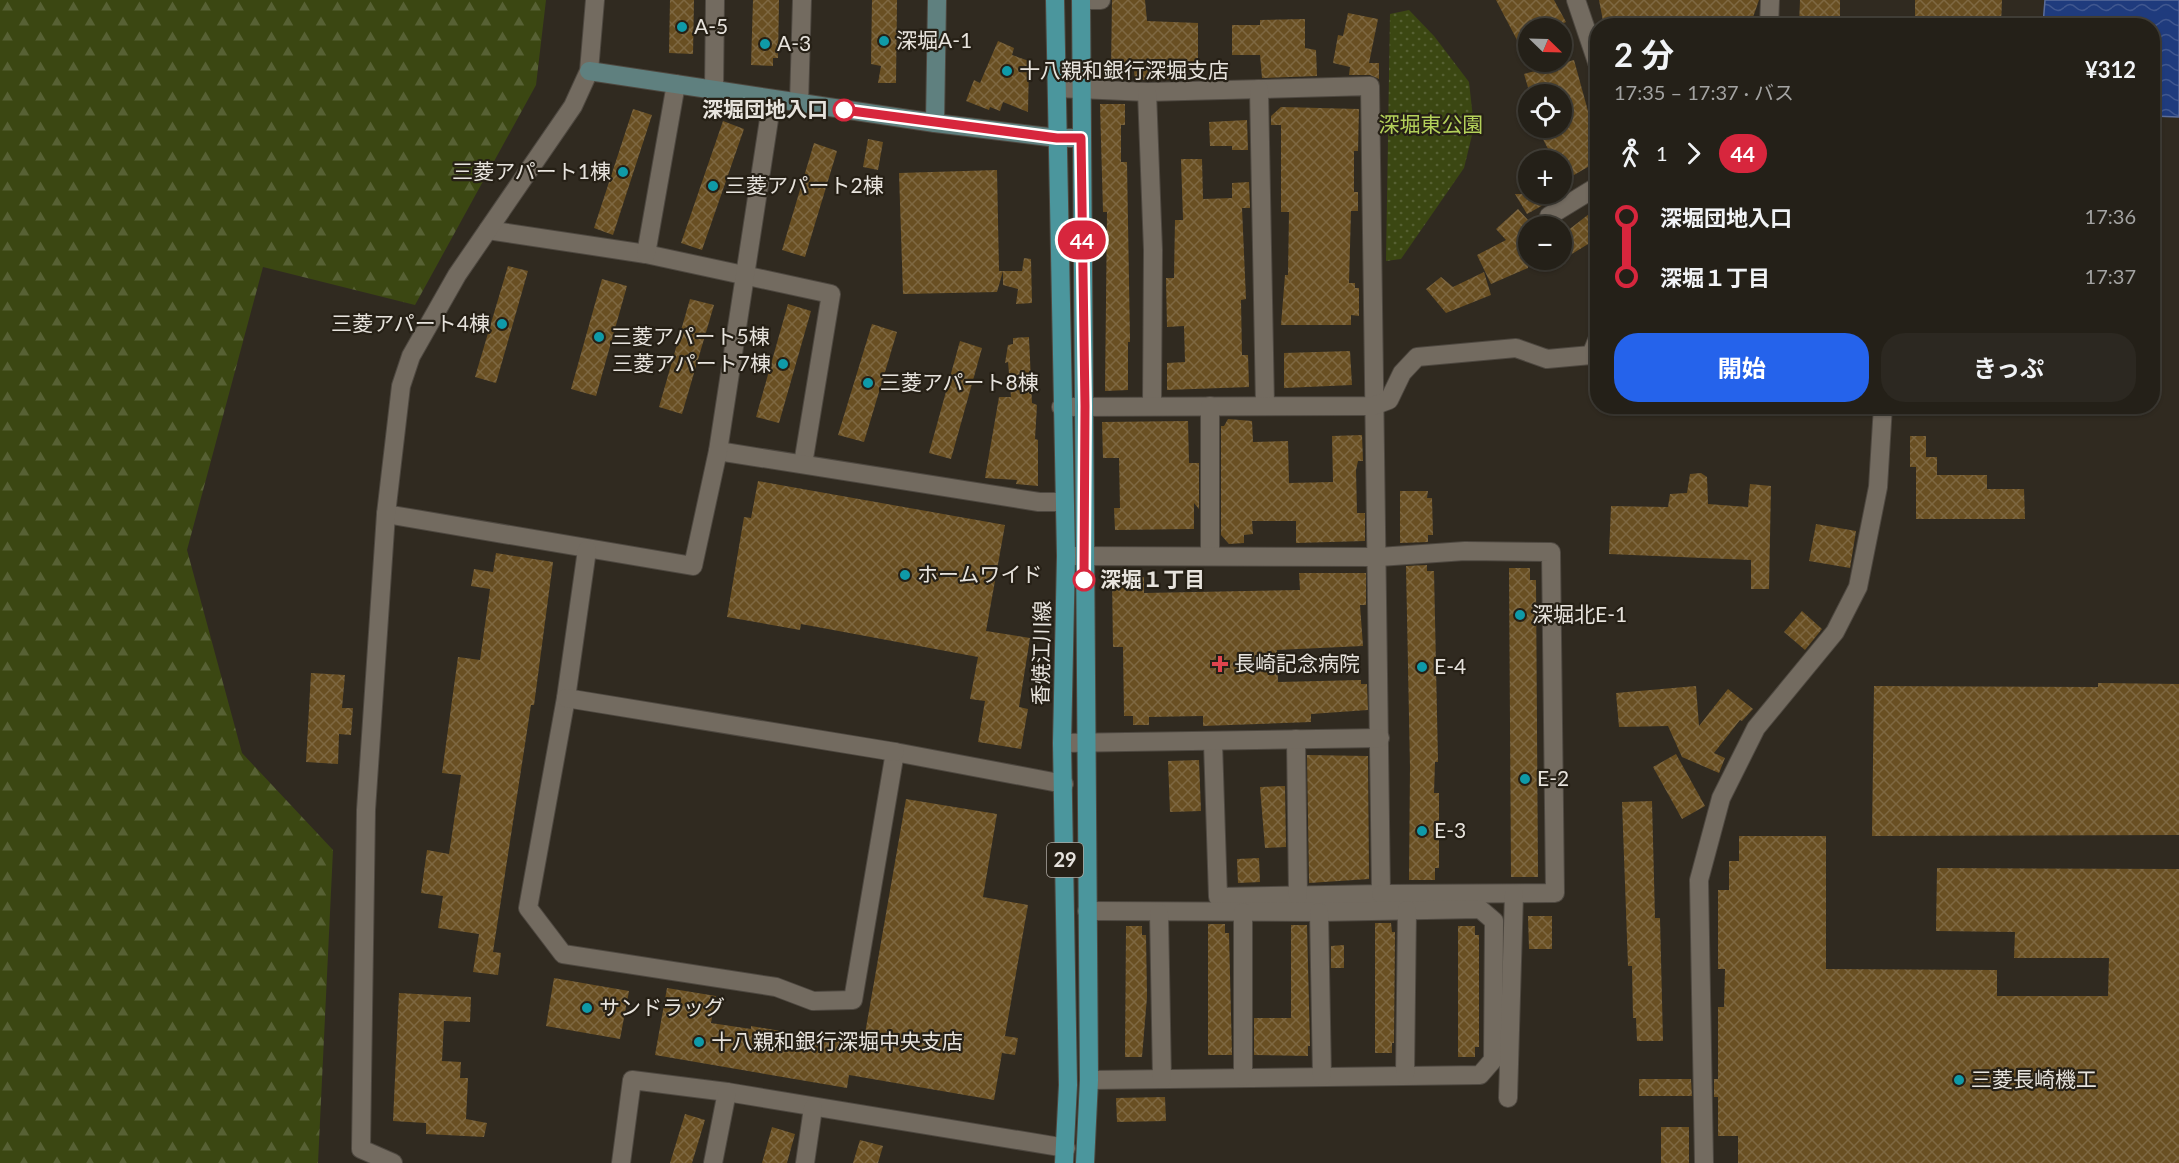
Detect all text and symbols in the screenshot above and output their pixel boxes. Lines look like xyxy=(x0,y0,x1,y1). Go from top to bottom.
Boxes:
place label: A-5 xyxy=(694,13,728,38)
north arrow xyxy=(1518,18,1572,72)
map controls xyxy=(1518,18,1572,270)
marker: A-5 xyxy=(675,20,689,34)
place label: 深堀A-1 xyxy=(896,27,972,52)
place label: A-3 xyxy=(777,30,811,55)
marker: 深堀A-1 xyxy=(877,34,891,48)
text: 2 分 xyxy=(1614,34,1674,74)
marker: A-3 xyxy=(758,37,772,51)
text: ¥312 xyxy=(2085,56,2136,83)
place label: 十八親和銀行深堀支店 xyxy=(1019,57,1229,82)
marker: 十八親和銀行深堀支店 xyxy=(1000,64,1014,78)
text: 17:35 – 17:37 · バス xyxy=(1614,80,1794,104)
button: locate xyxy=(1518,84,1572,138)
place label: 深堀団地入口 xyxy=(702,96,828,121)
marker: 深堀団地入口 xyxy=(833,99,855,121)
park label: 深堀東公園 xyxy=(1379,111,1484,136)
icon: walk xyxy=(1614,137,1647,170)
icon: forward xyxy=(1677,137,1710,170)
text: 1 xyxy=(1656,141,1668,165)
text: 44 xyxy=(1731,141,1755,166)
button: + xyxy=(1518,150,1572,204)
place label: 三菱アパート1棟 xyxy=(452,158,611,183)
marker: 三菱アパート1棟 xyxy=(616,165,630,179)
place label: 三菱アパート2棟 xyxy=(725,172,884,197)
marker: 三菱アパート2棟 xyxy=(706,179,720,193)
text: 深堀団地入口 xyxy=(1660,204,1792,231)
text: 17:36 xyxy=(2085,204,2136,228)
button: − xyxy=(1518,216,1572,270)
line badge: 44 xyxy=(1055,220,1109,260)
text: 44 xyxy=(1070,228,1094,253)
text: 深堀１丁目 xyxy=(1660,264,1770,291)
text: 17:37 xyxy=(2085,264,2136,288)
place label: 三菱アパート4棟 xyxy=(331,310,490,335)
marker: 三菱アパート4棟 xyxy=(495,317,509,331)
place label: 三菱アパート5棟 xyxy=(611,323,770,348)
marker: 三菱アパート5棟 xyxy=(592,330,606,344)
button: 開始 xyxy=(1614,333,1869,402)
button: きっぷ xyxy=(1881,333,2136,402)
place label: 三菱アパート7棟 xyxy=(612,350,771,375)
marker: 三菱アパート7棟 xyxy=(776,357,790,371)
place label: 三菱アパート8棟 xyxy=(880,369,1039,394)
marker: 三菱アパート8棟 xyxy=(861,376,875,390)
place label: ホームワイド xyxy=(917,561,1042,586)
place label: 深堀１丁目 xyxy=(1100,566,1205,591)
marker: ホームワイド xyxy=(898,568,912,582)
marker: 深堀１丁目 xyxy=(1073,569,1095,591)
street label: 香焼江川線 xyxy=(1027,600,1054,706)
place label: 深堀北E-1 xyxy=(1532,601,1627,626)
marker: 深堀北E-1 xyxy=(1513,608,1527,622)
place label: 長崎記念病院 xyxy=(1234,650,1360,675)
place label: E-4 xyxy=(1434,653,1466,678)
marker: 長崎記念病院 xyxy=(1211,655,1229,673)
marker: E-4 xyxy=(1415,660,1429,674)
place label: E-2 xyxy=(1537,765,1569,790)
marker: E-2 xyxy=(1518,772,1532,786)
place label: E-3 xyxy=(1434,817,1466,842)
marker: E-3 xyxy=(1415,824,1429,838)
road number: 29 xyxy=(1047,843,1083,877)
place label: サンドラッグ xyxy=(599,994,725,1019)
marker: サンドラッグ xyxy=(580,1001,594,1015)
place label: 十八親和銀行深堀中央支店 xyxy=(711,1028,963,1053)
marker: 十八親和銀行深堀中央支店 xyxy=(692,1035,706,1049)
place label: 三菱長崎機工 xyxy=(1971,1066,2097,1091)
marker: 三菱長崎機工 xyxy=(1952,1073,1966,1087)

